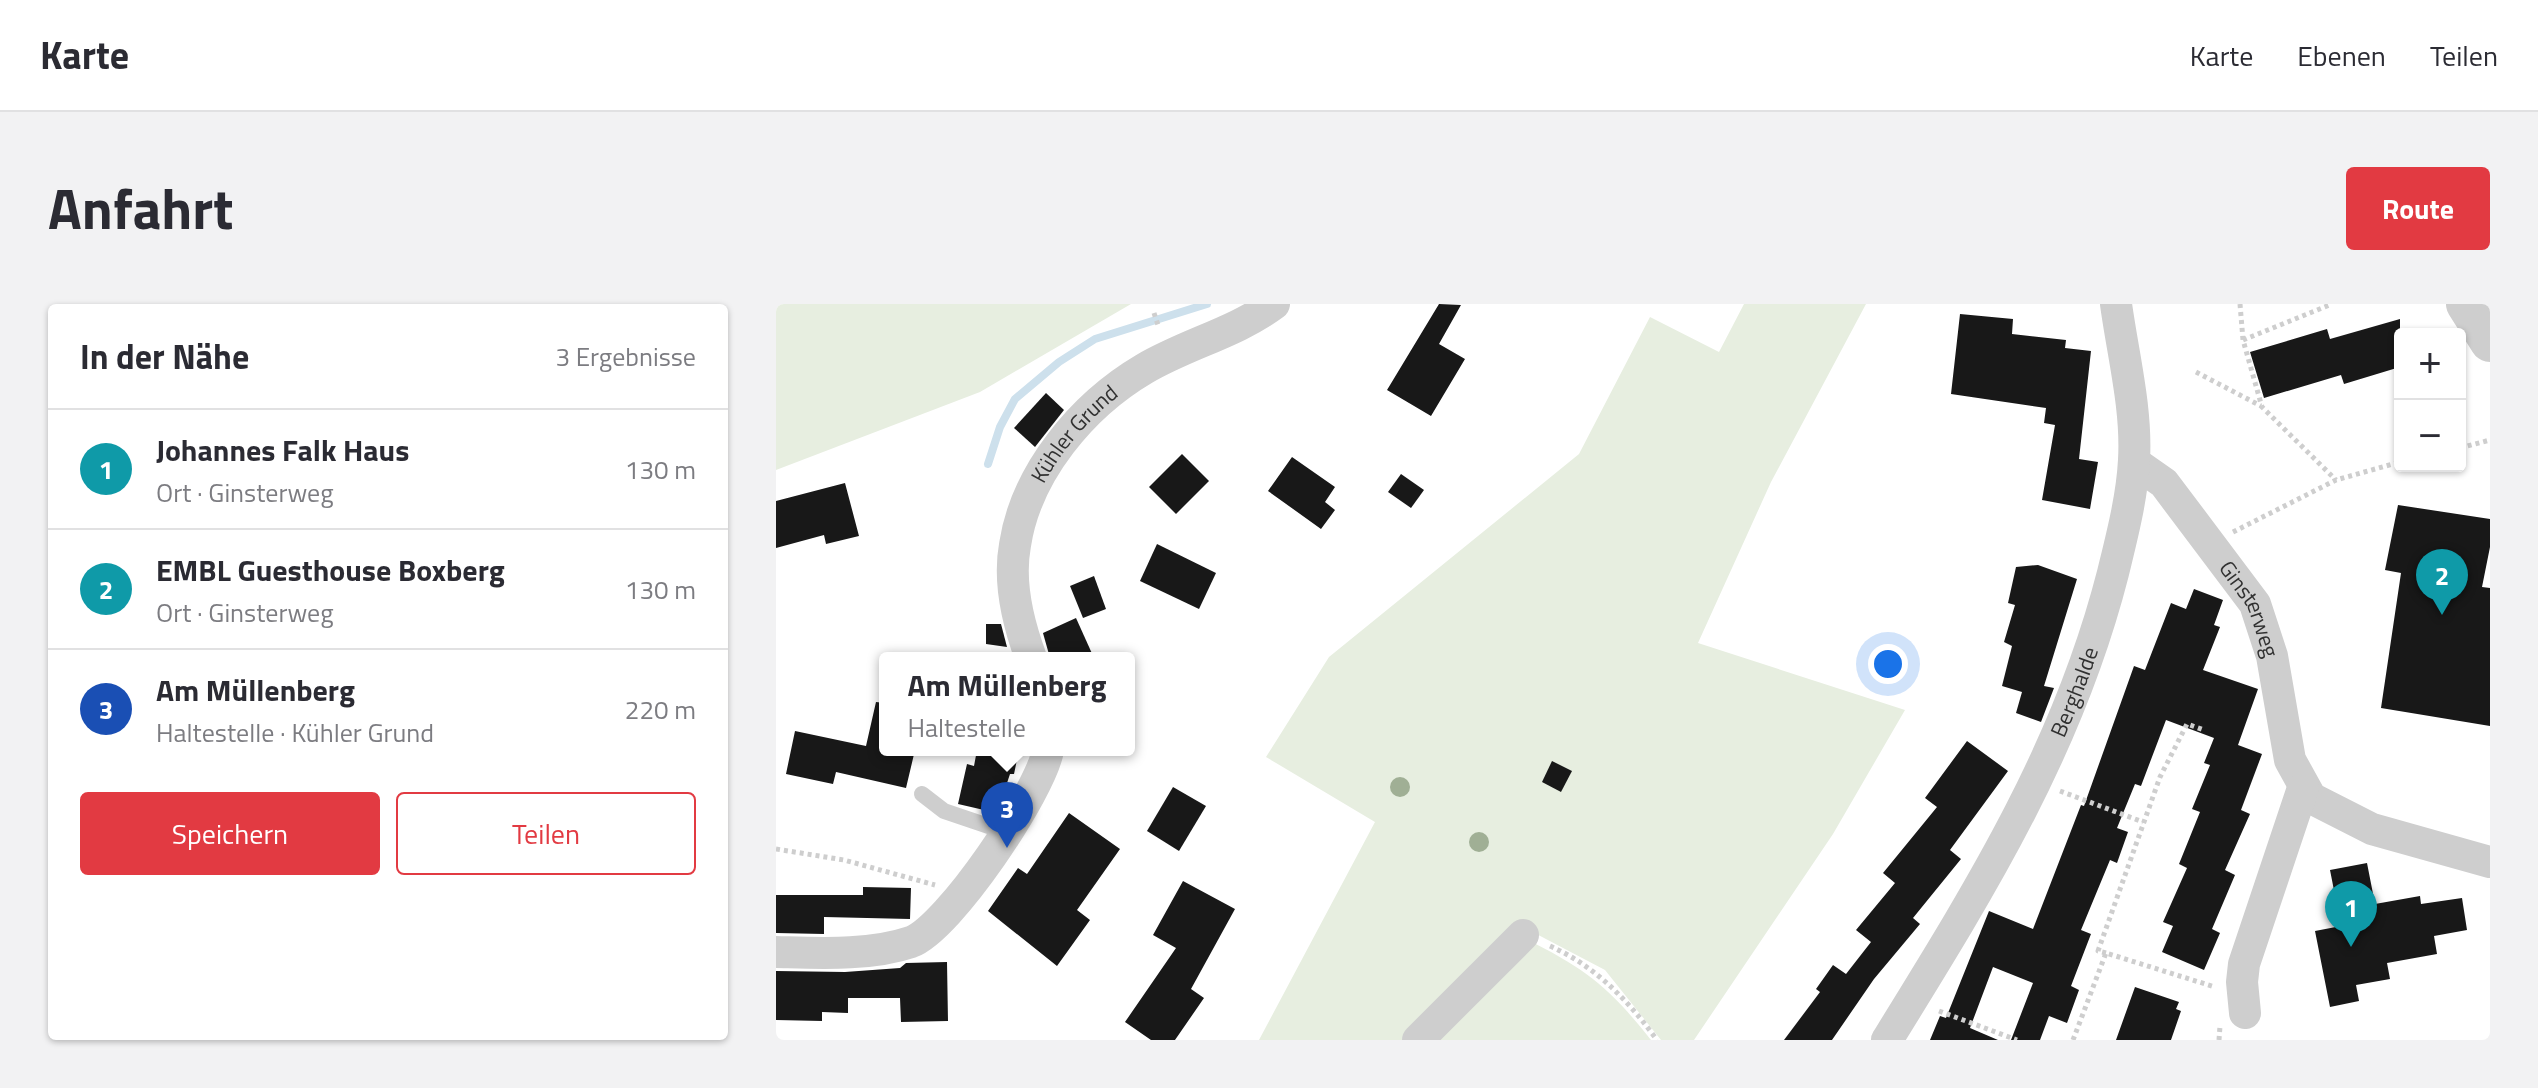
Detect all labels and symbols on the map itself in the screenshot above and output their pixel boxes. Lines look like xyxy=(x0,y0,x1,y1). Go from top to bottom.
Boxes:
street label: Kühler Grund xyxy=(1022,376,1125,489)
pin: 2 xyxy=(2416,549,2468,615)
street label: Ginsterweg xyxy=(2211,553,2288,662)
street label: Berghalde xyxy=(2041,642,2107,742)
your location xyxy=(1868,644,1908,684)
pin: 3 xyxy=(981,782,1033,848)
pin: 1 xyxy=(2325,881,2377,947)

